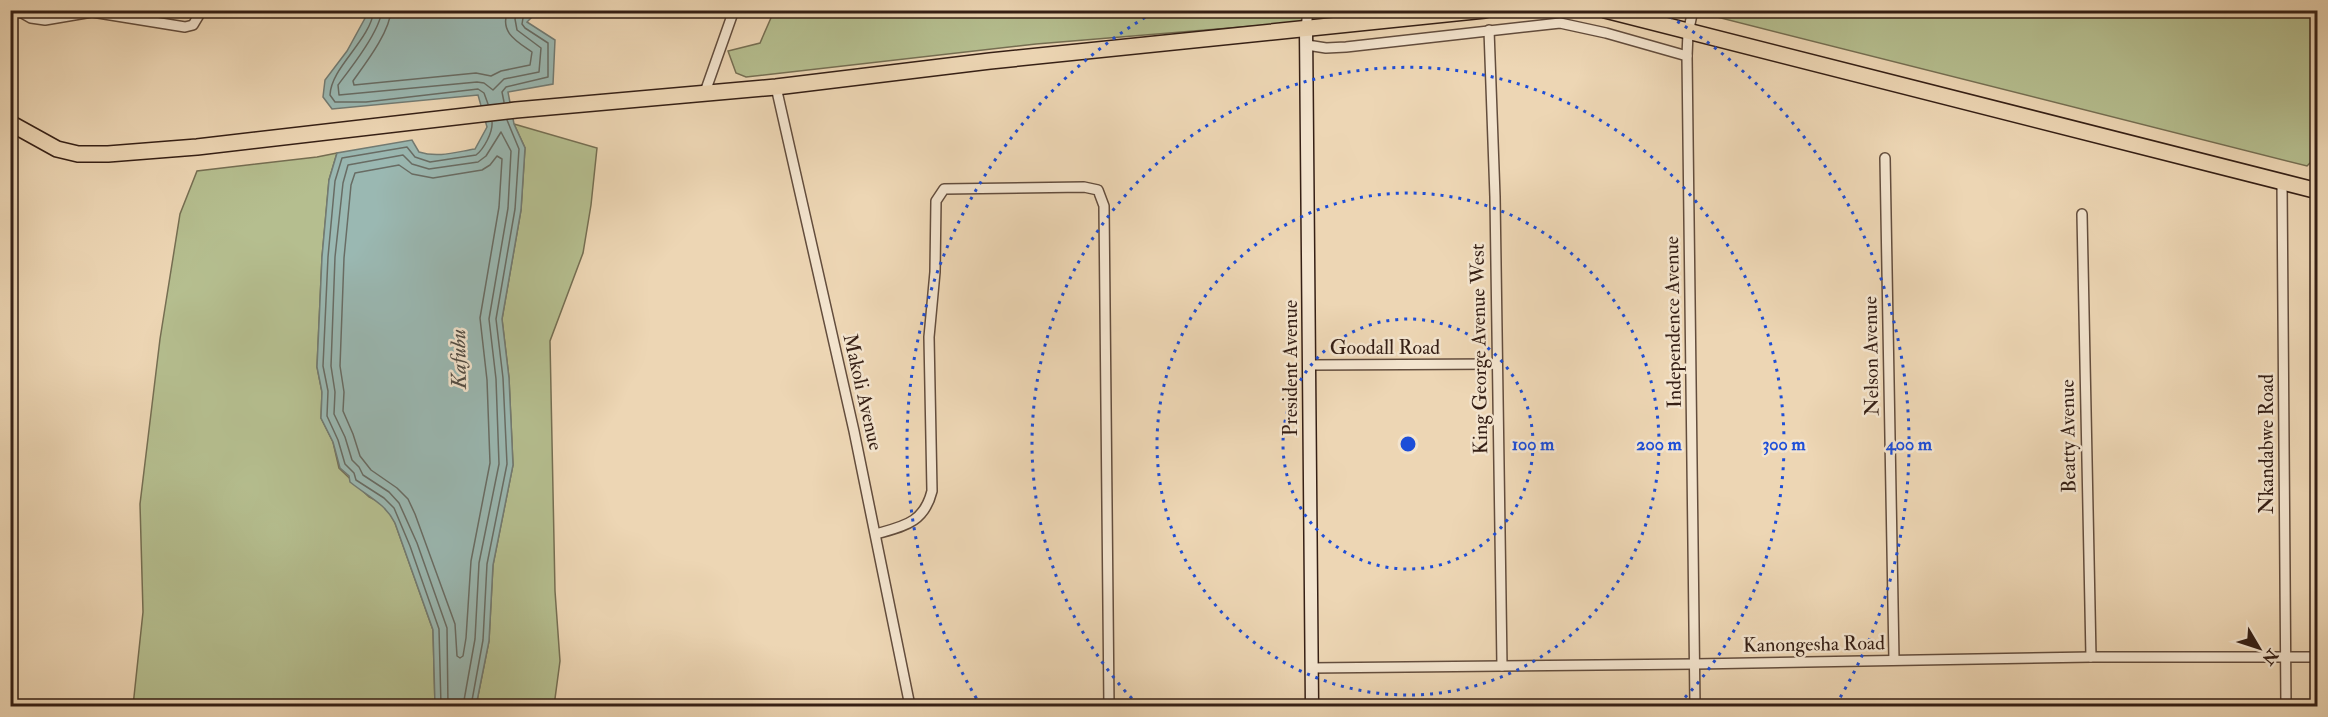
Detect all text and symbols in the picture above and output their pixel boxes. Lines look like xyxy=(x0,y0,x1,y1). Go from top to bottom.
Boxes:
street label: Independence Avenue xyxy=(1659,236,1688,408)
street label: King George Avenue West xyxy=(1465,243,1493,455)
street label: Nelson Avenue xyxy=(1857,296,1885,416)
street label: President Avenue xyxy=(1278,300,1303,436)
water label: Kafubu xyxy=(445,329,473,390)
street label: Makoli Avenue xyxy=(837,331,889,453)
street label: Goodall Road xyxy=(1330,335,1440,360)
street label: Nkandabwe Road xyxy=(2254,374,2279,514)
street label: Beatty Avenue xyxy=(2055,379,2081,493)
text: 100 m xyxy=(1512,433,1555,456)
text: 200 m xyxy=(1636,433,1683,456)
text: 300 m xyxy=(1762,433,1807,456)
text: 400 m xyxy=(1885,433,1933,456)
centre of rings xyxy=(1398,434,1418,454)
north arrow xyxy=(2229,618,2289,678)
street label: Kanongesha Road xyxy=(1743,630,1885,658)
text: N xyxy=(2257,644,2283,669)

